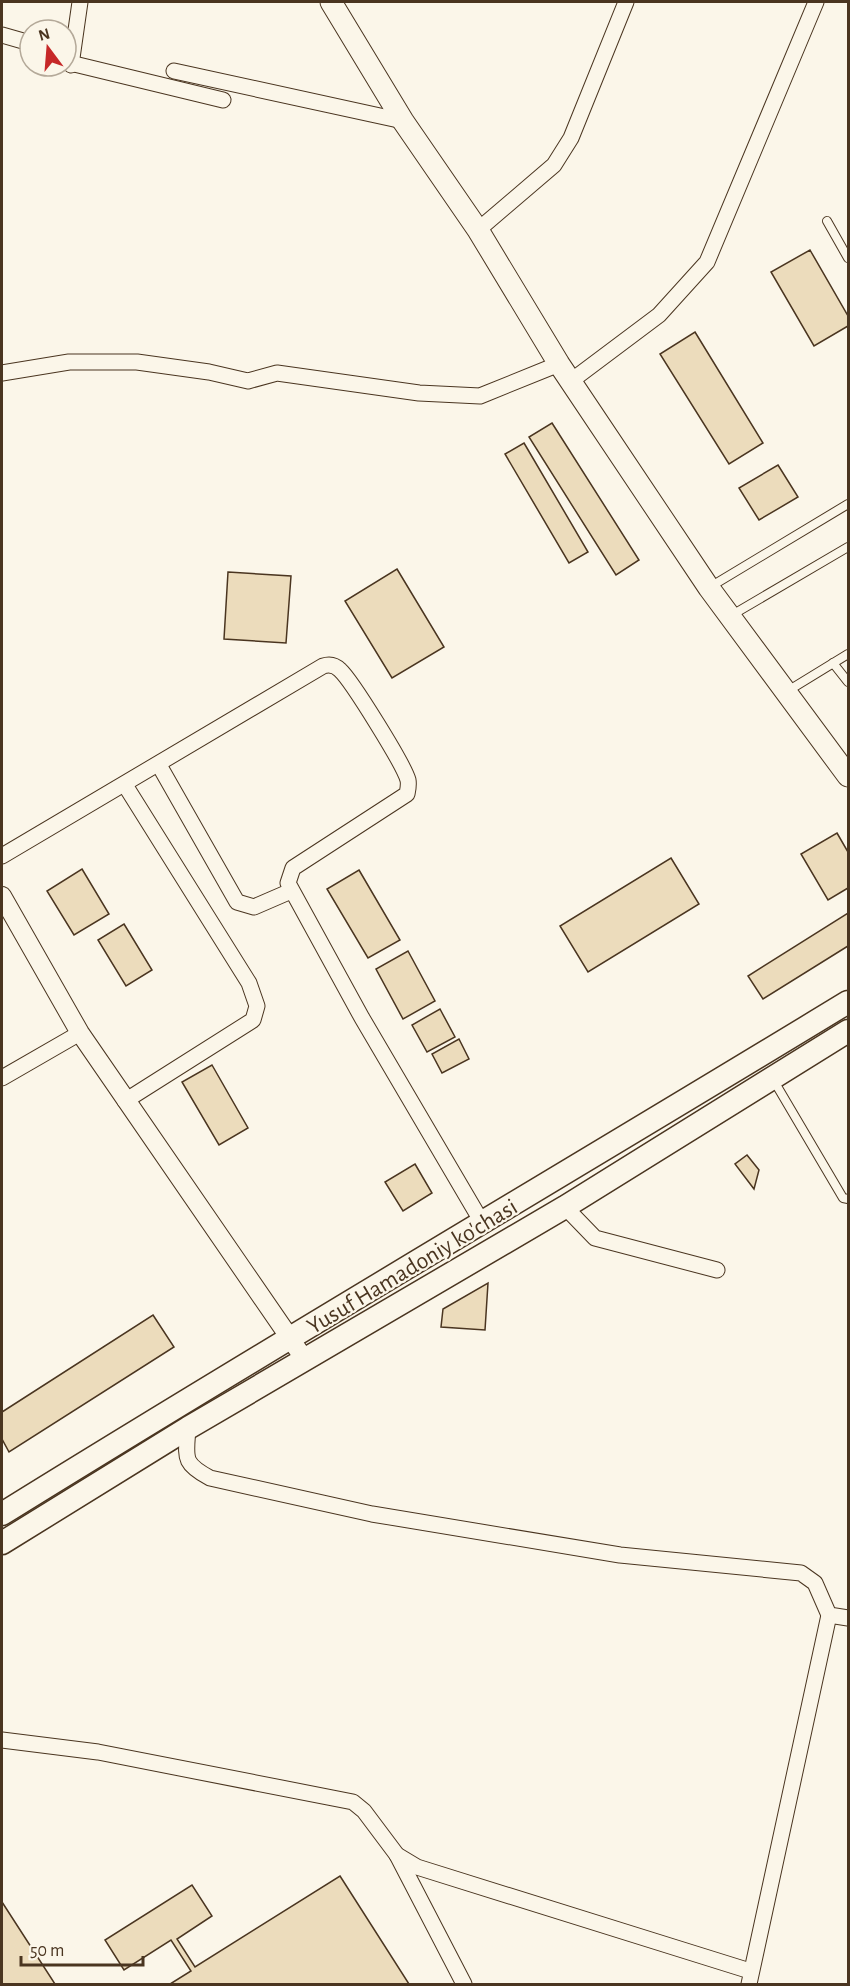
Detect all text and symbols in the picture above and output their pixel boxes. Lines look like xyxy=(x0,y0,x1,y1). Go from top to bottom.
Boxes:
north arrow xyxy=(18,18,78,78)
text: N xyxy=(37,25,52,44)
street label: Yusuf Hamadoniy ko'chasi xyxy=(303,1195,522,1339)
scale bar xyxy=(21,1929,142,1967)
text: 50 m xyxy=(30,1942,64,1960)

